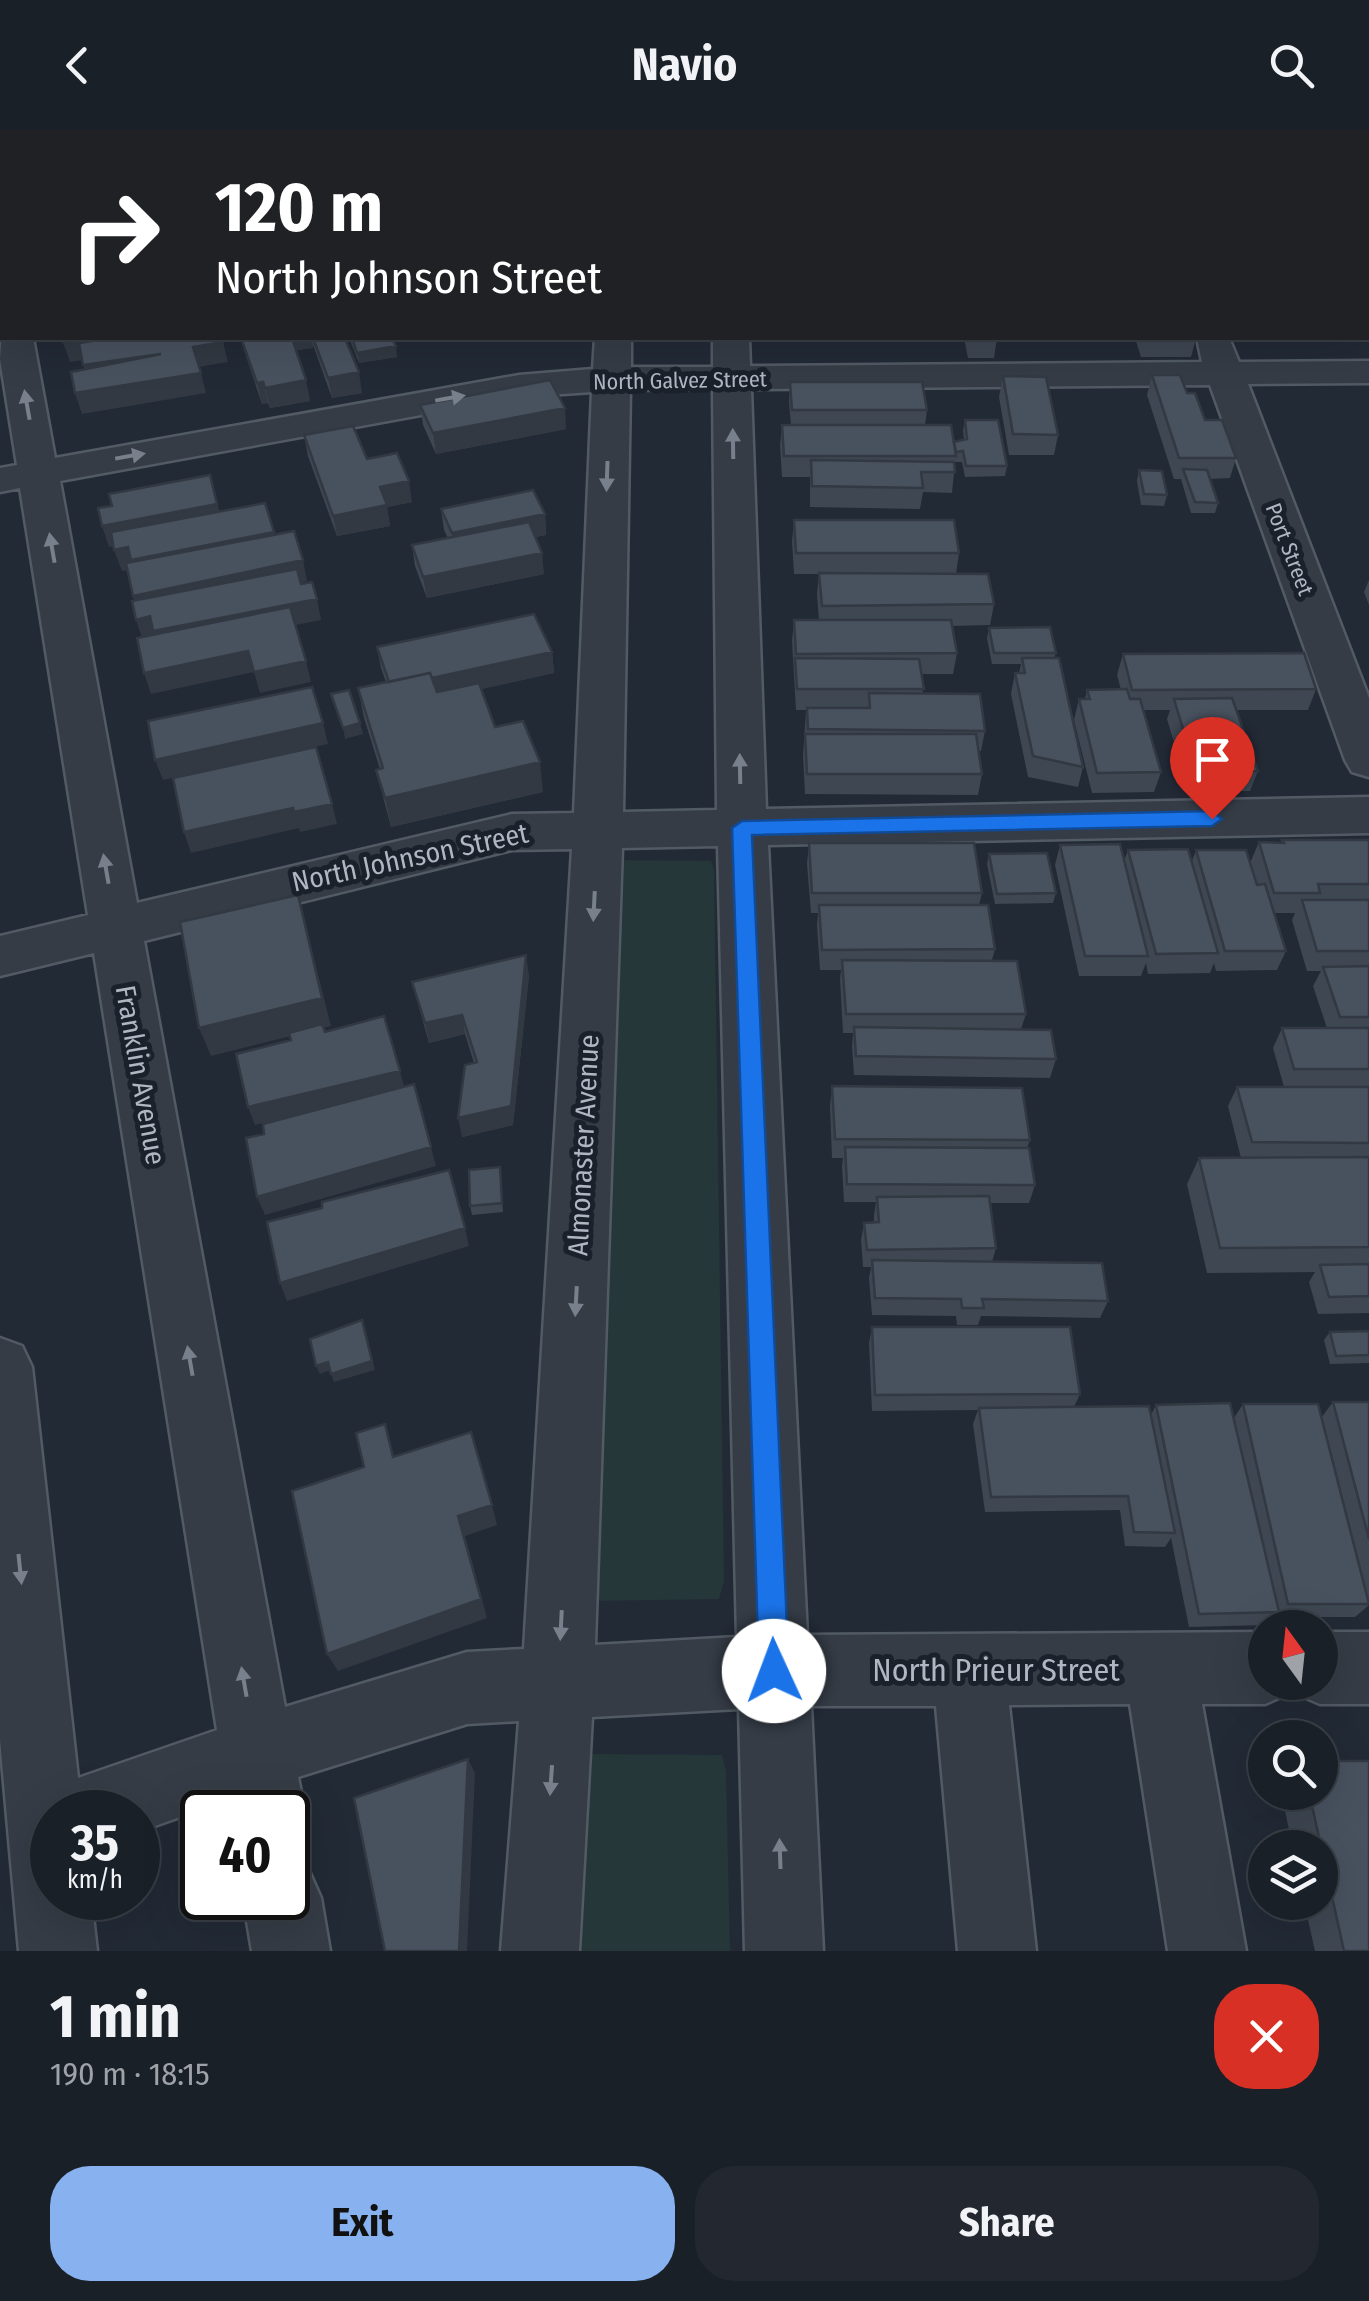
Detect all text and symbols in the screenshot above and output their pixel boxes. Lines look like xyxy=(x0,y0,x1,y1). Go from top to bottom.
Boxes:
icon: back xyxy=(50,38,105,93)
text: Navio xyxy=(632,38,737,92)
icon: search xyxy=(1264,38,1319,93)
text: 120 m xyxy=(215,166,383,250)
icon: right xyxy=(50,170,180,300)
text: North Johnson Street xyxy=(215,251,602,305)
street label: North Galvez Street xyxy=(593,365,768,396)
one-way arrow xyxy=(19,389,34,420)
one-way arrow xyxy=(435,390,466,405)
one-way arrow xyxy=(725,428,741,460)
one-way arrow xyxy=(115,448,147,463)
one-way arrow xyxy=(599,461,615,493)
street label: Port Street xyxy=(1260,499,1320,600)
one-way arrow xyxy=(44,532,59,563)
pin xyxy=(1170,717,1255,820)
icon: arrive xyxy=(1185,732,1240,787)
one-way arrow xyxy=(732,753,748,785)
street label: North Johnson Street xyxy=(289,816,532,899)
one-way arrow xyxy=(98,852,113,884)
one-way arrow xyxy=(586,890,602,922)
street label: Franklin Avenue xyxy=(108,983,173,1167)
street label: Almonaster Avenue xyxy=(561,1033,606,1257)
one-way arrow xyxy=(568,1285,584,1317)
one-way arrow xyxy=(182,1345,197,1377)
one-way arrow xyxy=(12,1553,28,1585)
one-way arrow xyxy=(552,1610,568,1642)
north arrow xyxy=(1248,1610,1338,1700)
map controls xyxy=(1248,1610,1338,1920)
position arrow xyxy=(722,1619,826,1723)
street label: North Prieur Street xyxy=(872,1651,1120,1689)
one-way arrow xyxy=(236,1666,251,1697)
button: search xyxy=(1248,1720,1338,1810)
one-way arrow xyxy=(543,1764,559,1796)
speed limit sign: 40 xyxy=(180,1790,310,1920)
text: 35 xyxy=(71,1813,119,1873)
button: layers xyxy=(1248,1830,1338,1920)
one-way arrow xyxy=(772,1837,788,1869)
text: km/h xyxy=(67,1865,123,1895)
text: 1 min xyxy=(50,1981,181,2053)
button: close xyxy=(1214,1984,1319,2089)
text: 190 m · 18:15 xyxy=(50,2055,210,2093)
button: Exit xyxy=(50,2166,675,2281)
button: Share xyxy=(695,2166,1319,2281)

